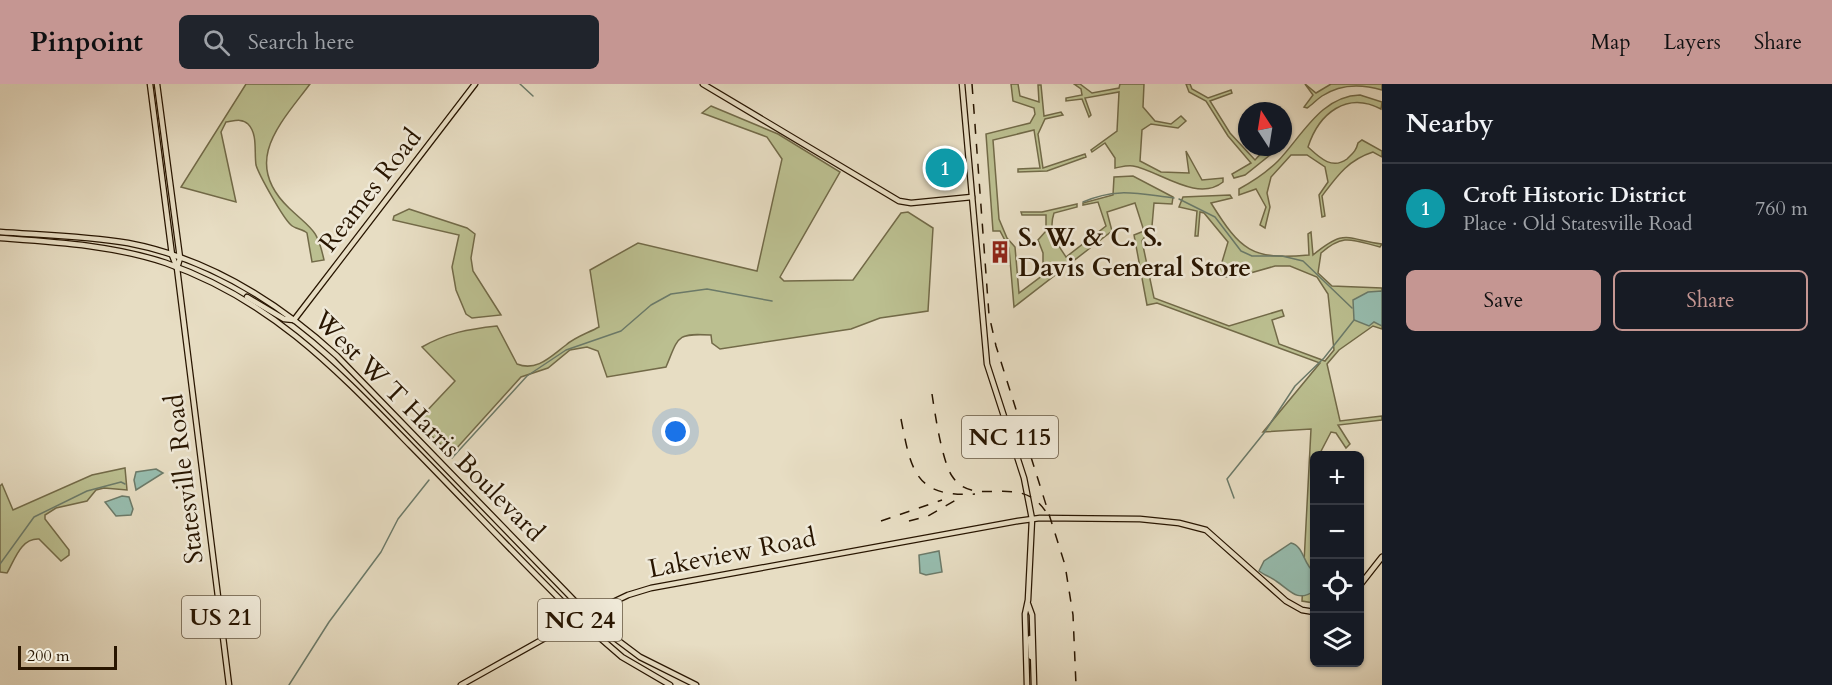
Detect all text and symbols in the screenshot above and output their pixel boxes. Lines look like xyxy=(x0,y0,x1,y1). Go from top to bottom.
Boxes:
search box xyxy=(179,15,599,69)
text: Pinpoint xyxy=(30,23,143,61)
icon: search xyxy=(200,26,233,59)
text: Search here xyxy=(248,27,354,57)
text: Map xyxy=(1591,28,1631,57)
text: Layers xyxy=(1664,28,1721,57)
text: Share xyxy=(1754,28,1802,57)
north arrow xyxy=(1238,102,1292,156)
text: Nearby xyxy=(1406,106,1494,141)
street label: Reames Road xyxy=(311,121,429,259)
pin: 1 xyxy=(926,146,964,190)
text: Croft Historic District xyxy=(1463,180,1686,210)
text: 1 xyxy=(1420,195,1431,222)
text: 760 m xyxy=(1755,195,1808,222)
text: Place · Old Statesville Road xyxy=(1463,210,1692,237)
place label: S. W. & C. S. Davis General Store xyxy=(1018,220,1251,285)
building icon: S. W. & C. S. Davis General Store xyxy=(987,239,1013,265)
button: Save xyxy=(1406,270,1601,331)
button: Share xyxy=(1613,270,1808,331)
street label: West W T Harris Boulevard xyxy=(305,302,552,549)
street label: Statesville Road xyxy=(156,392,212,566)
road number: NC 115 xyxy=(962,416,1058,458)
your location xyxy=(661,417,690,446)
map controls xyxy=(1310,451,1364,667)
button: + xyxy=(1310,451,1364,505)
button: − xyxy=(1310,505,1364,559)
street label: Lakeview Road xyxy=(645,520,819,586)
button: locate xyxy=(1310,559,1364,613)
road number: US 21 xyxy=(182,596,260,638)
road number: NC 24 xyxy=(538,599,622,641)
button: layers xyxy=(1310,613,1364,667)
scale bar xyxy=(18,643,117,670)
text: 200 m xyxy=(27,645,69,667)

